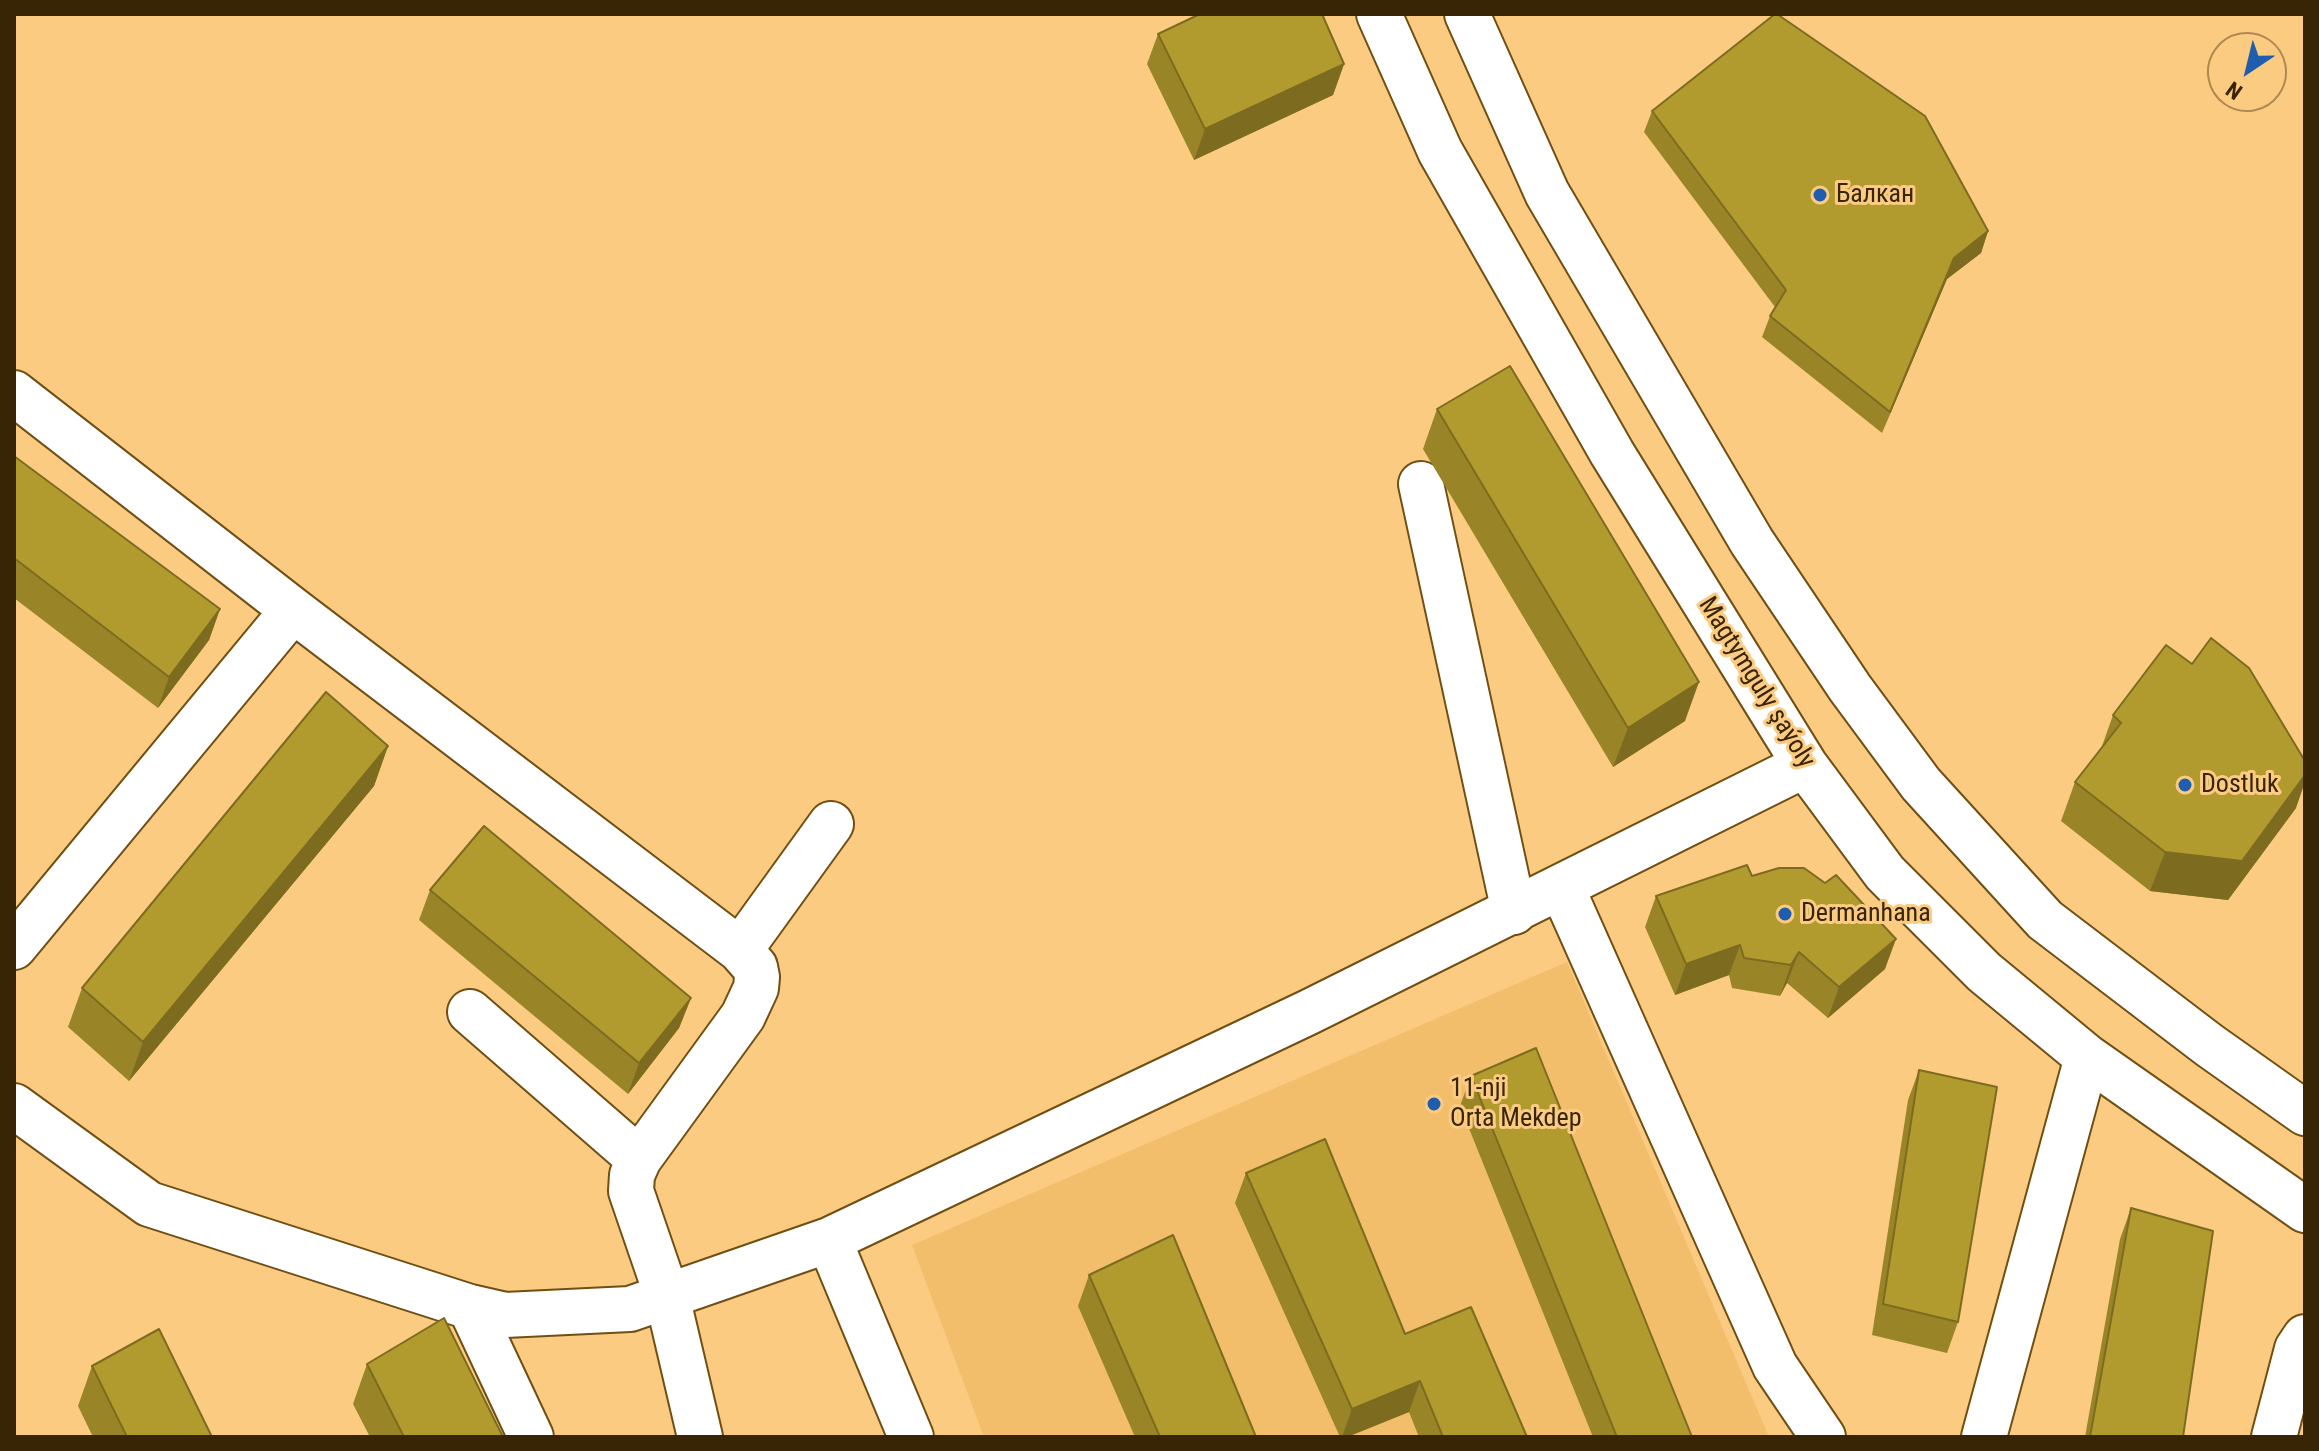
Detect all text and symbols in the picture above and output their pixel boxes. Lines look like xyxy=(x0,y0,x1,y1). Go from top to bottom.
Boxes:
north arrow xyxy=(2207,32,2287,112)
text: N xyxy=(2221,76,2247,105)
place label: Балкан xyxy=(1836,179,1914,211)
marker: Балкан xyxy=(1811,186,1829,204)
street label: Magtymguly şaýoly xyxy=(1691,592,1821,774)
place label: Dostluk xyxy=(2201,769,2279,801)
marker: Dostluk xyxy=(2176,776,2194,794)
place label: Dermanhana xyxy=(1801,898,1931,930)
marker: Dermanhana xyxy=(1776,905,1794,923)
place label: 11-nji Orta Mekdep xyxy=(1450,1073,1581,1134)
marker: 11-nji Orta Mekdep xyxy=(1425,1095,1443,1113)

